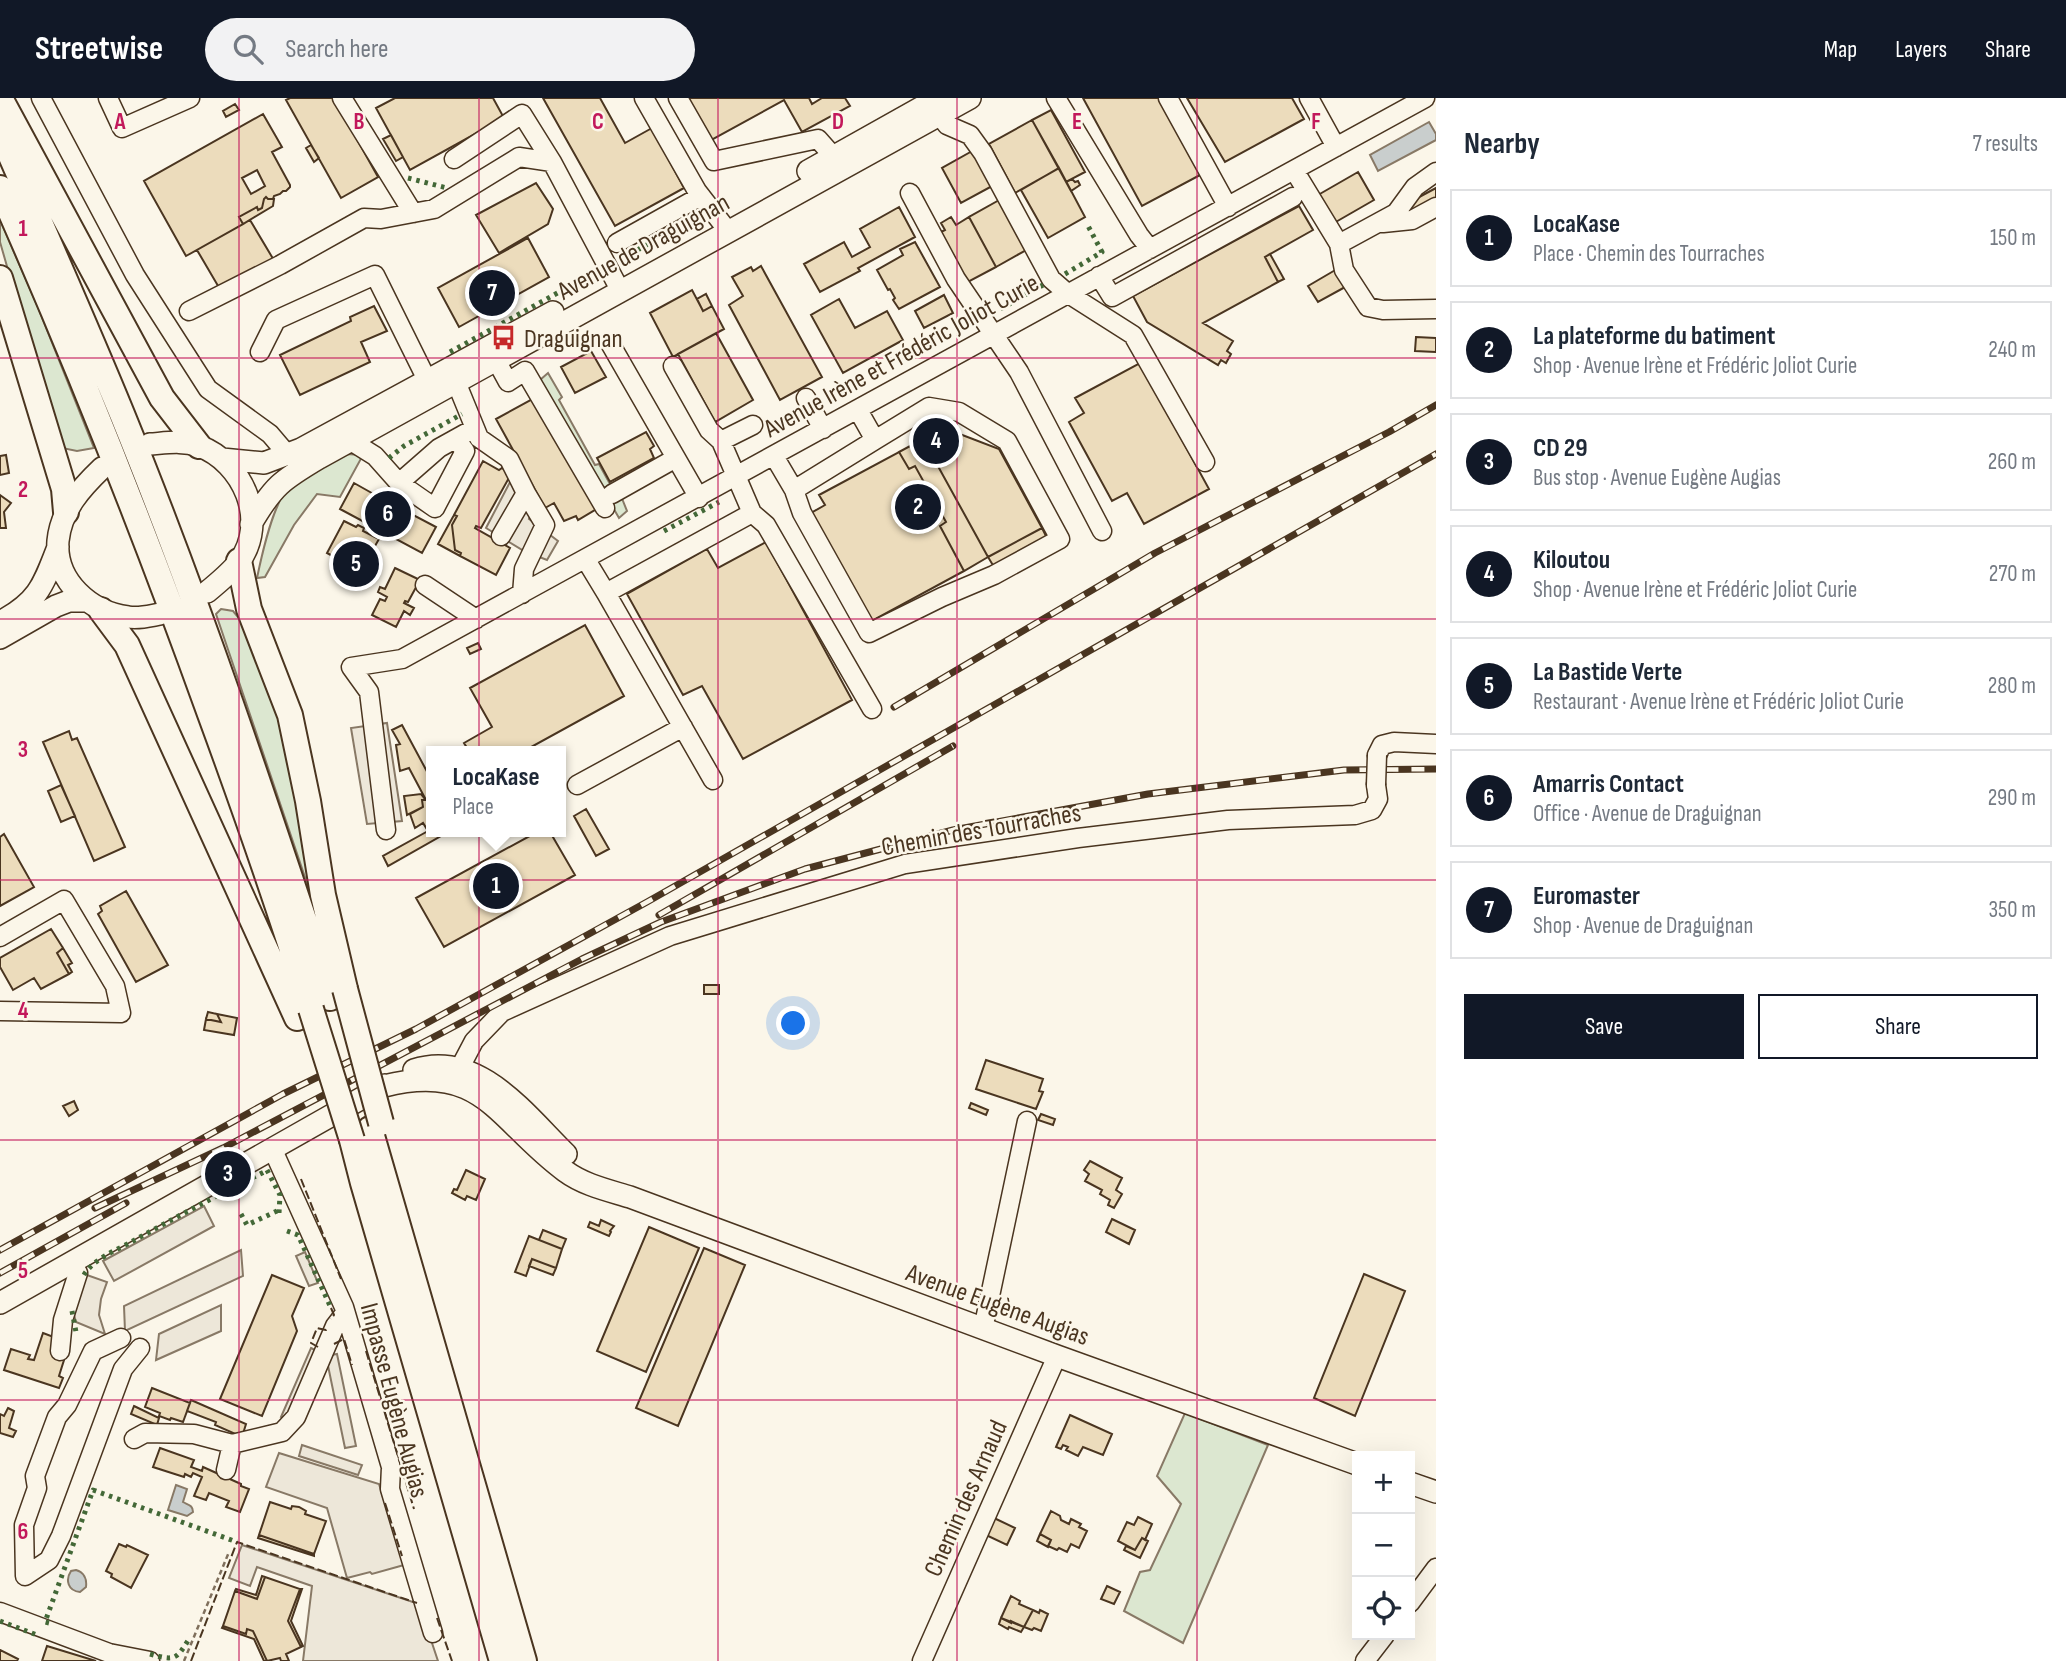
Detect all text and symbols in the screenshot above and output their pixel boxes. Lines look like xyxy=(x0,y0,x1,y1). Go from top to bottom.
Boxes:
search box xyxy=(205,18,695,81)
text: Streetwise xyxy=(35,29,163,69)
icon: search xyxy=(229,30,267,68)
text: Search here xyxy=(285,34,389,65)
text: Map xyxy=(1824,35,1857,64)
text: Layers xyxy=(1895,35,1947,64)
text: Share xyxy=(1985,35,2031,64)
text: A xyxy=(114,108,127,136)
text: B xyxy=(354,108,365,136)
text: C xyxy=(592,108,604,136)
text: D xyxy=(832,108,844,136)
text: E xyxy=(1072,108,1082,136)
text: F xyxy=(1311,108,1321,136)
text: Nearby xyxy=(1464,126,1540,162)
text: 7 results xyxy=(1972,130,2038,158)
street label: Avenue de Draguignan xyxy=(552,187,735,308)
text: LocaKase xyxy=(1533,209,1620,240)
text: 1 xyxy=(18,215,28,243)
text: 1 xyxy=(1484,224,1494,252)
text: 150 m xyxy=(1990,224,2036,252)
text: Place · Chemin des Tourraches xyxy=(1533,240,1765,268)
pin: 7 xyxy=(469,267,515,319)
street label: Avenue Irène et Frédéric Joliot Curie xyxy=(758,268,1045,445)
text: La plateforme du batiment xyxy=(1533,321,1775,352)
bus stop icon: Draguignan xyxy=(490,324,518,352)
place label: Draguignan xyxy=(524,324,623,355)
text: 2 xyxy=(1484,336,1494,364)
text: 240 m xyxy=(1988,336,2036,364)
text: Shop · Avenue Irène et Frédéric Joliot Curie xyxy=(1533,352,1857,380)
pin: 4 xyxy=(913,415,959,467)
text: CD 29 xyxy=(1533,433,1588,464)
text: 3 xyxy=(1484,448,1494,476)
text: 260 m xyxy=(1988,448,2036,476)
text: Bus stop · Avenue Eugène Augias xyxy=(1533,464,1781,492)
text: 2 xyxy=(18,476,28,504)
pin: 2 xyxy=(895,481,941,533)
pin: 6 xyxy=(365,488,411,540)
pin: 5 xyxy=(333,538,379,590)
text: Kiloutou xyxy=(1533,545,1610,576)
text: 4 xyxy=(1484,560,1494,588)
text: 270 m xyxy=(1989,560,2036,588)
text: Shop · Avenue Irène et Frédéric Joliot Curie xyxy=(1533,576,1857,604)
text: La Bastide Verte xyxy=(1533,657,1682,688)
text: 5 xyxy=(1484,672,1494,700)
text: 280 m xyxy=(1988,672,2036,700)
text: Restaurant · Avenue Irène et Frédéric Joliot Curie xyxy=(1533,688,1904,716)
text: 3 xyxy=(18,736,28,764)
popup xyxy=(426,746,566,837)
text: LocaKase xyxy=(452,762,540,793)
text: Amarris Contact xyxy=(1533,769,1684,800)
text: 6 xyxy=(1484,784,1494,812)
text: 290 m xyxy=(1988,784,2036,812)
text: Place xyxy=(452,793,494,821)
street label: Chemin des Tourraches xyxy=(879,798,1083,863)
text: Office · Avenue de Draguignan xyxy=(1533,800,1762,828)
pin: 1 xyxy=(473,860,519,912)
text: Euromaster xyxy=(1533,881,1640,912)
text: 7 xyxy=(1484,896,1494,924)
text: 350 m xyxy=(1988,896,2036,924)
text: Shop · Avenue de Draguignan xyxy=(1533,912,1753,940)
button: Save xyxy=(1464,994,1744,1059)
button: Share xyxy=(1758,994,2038,1059)
text: 4 xyxy=(18,997,29,1025)
your location xyxy=(776,1006,810,1040)
pin: 3 xyxy=(205,1148,251,1200)
text: 5 xyxy=(18,1257,28,1285)
street label: Avenue Eugène Augias xyxy=(901,1258,1093,1353)
street label: Impasse Eugène Augias xyxy=(353,1300,434,1501)
street label: Chemin des Arnaud xyxy=(918,1416,1015,1582)
map controls xyxy=(1352,1451,1415,1640)
button: + xyxy=(1352,1451,1415,1514)
button: − xyxy=(1352,1514,1415,1577)
text: 6 xyxy=(18,1518,28,1546)
button: locate xyxy=(1352,1577,1415,1640)

